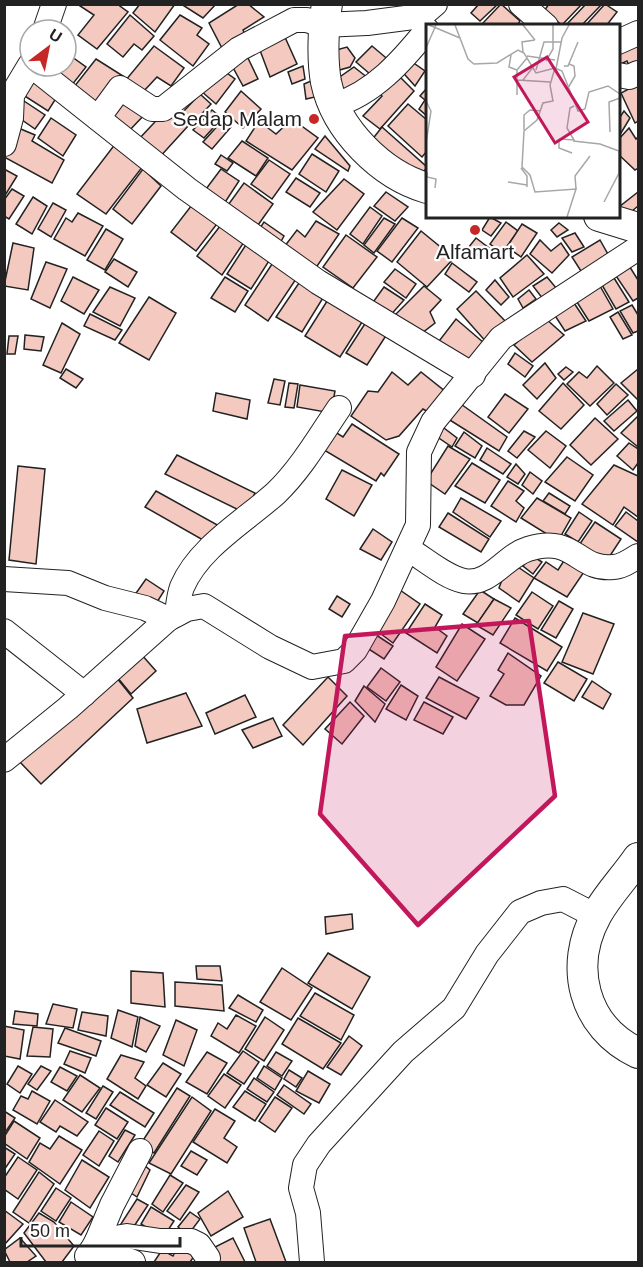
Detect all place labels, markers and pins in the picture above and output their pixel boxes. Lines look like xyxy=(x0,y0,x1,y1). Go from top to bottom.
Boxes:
place label: Sedap Malam xyxy=(172,107,302,130)
marker: Sedap Malam xyxy=(307,112,321,126)
marker: Alfamart xyxy=(468,223,482,237)
place label: Alfamart xyxy=(436,240,514,263)

